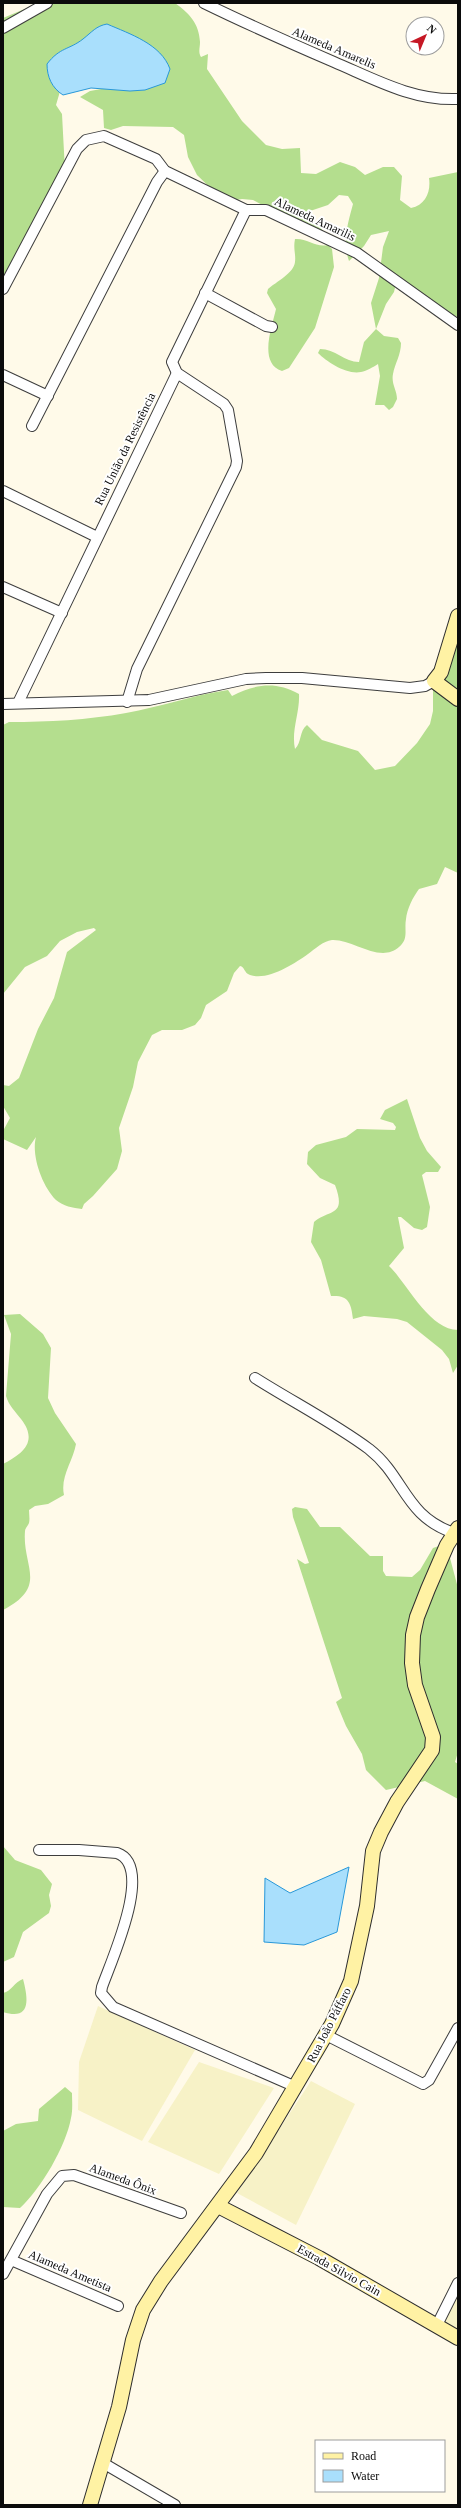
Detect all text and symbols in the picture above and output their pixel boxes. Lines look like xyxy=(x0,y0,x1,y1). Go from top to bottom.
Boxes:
north arrow xyxy=(405,16,445,56)
text: N xyxy=(425,22,439,36)
street label: Alameda Amarelis xyxy=(290,24,378,72)
street label: Alameda Amarilis xyxy=(272,194,358,244)
street label: Rua União da Resistência xyxy=(92,390,159,508)
street label: Rua João Páffaro xyxy=(304,1985,354,2065)
street label: Alameda Ônix xyxy=(88,2160,158,2198)
street label: Estrada Silvio Cain xyxy=(295,2241,383,2299)
street label: Alameda Ametista xyxy=(26,2247,114,2295)
legend xyxy=(315,2440,445,2492)
text: Road xyxy=(351,2449,376,2463)
text: Water xyxy=(351,2469,379,2483)

